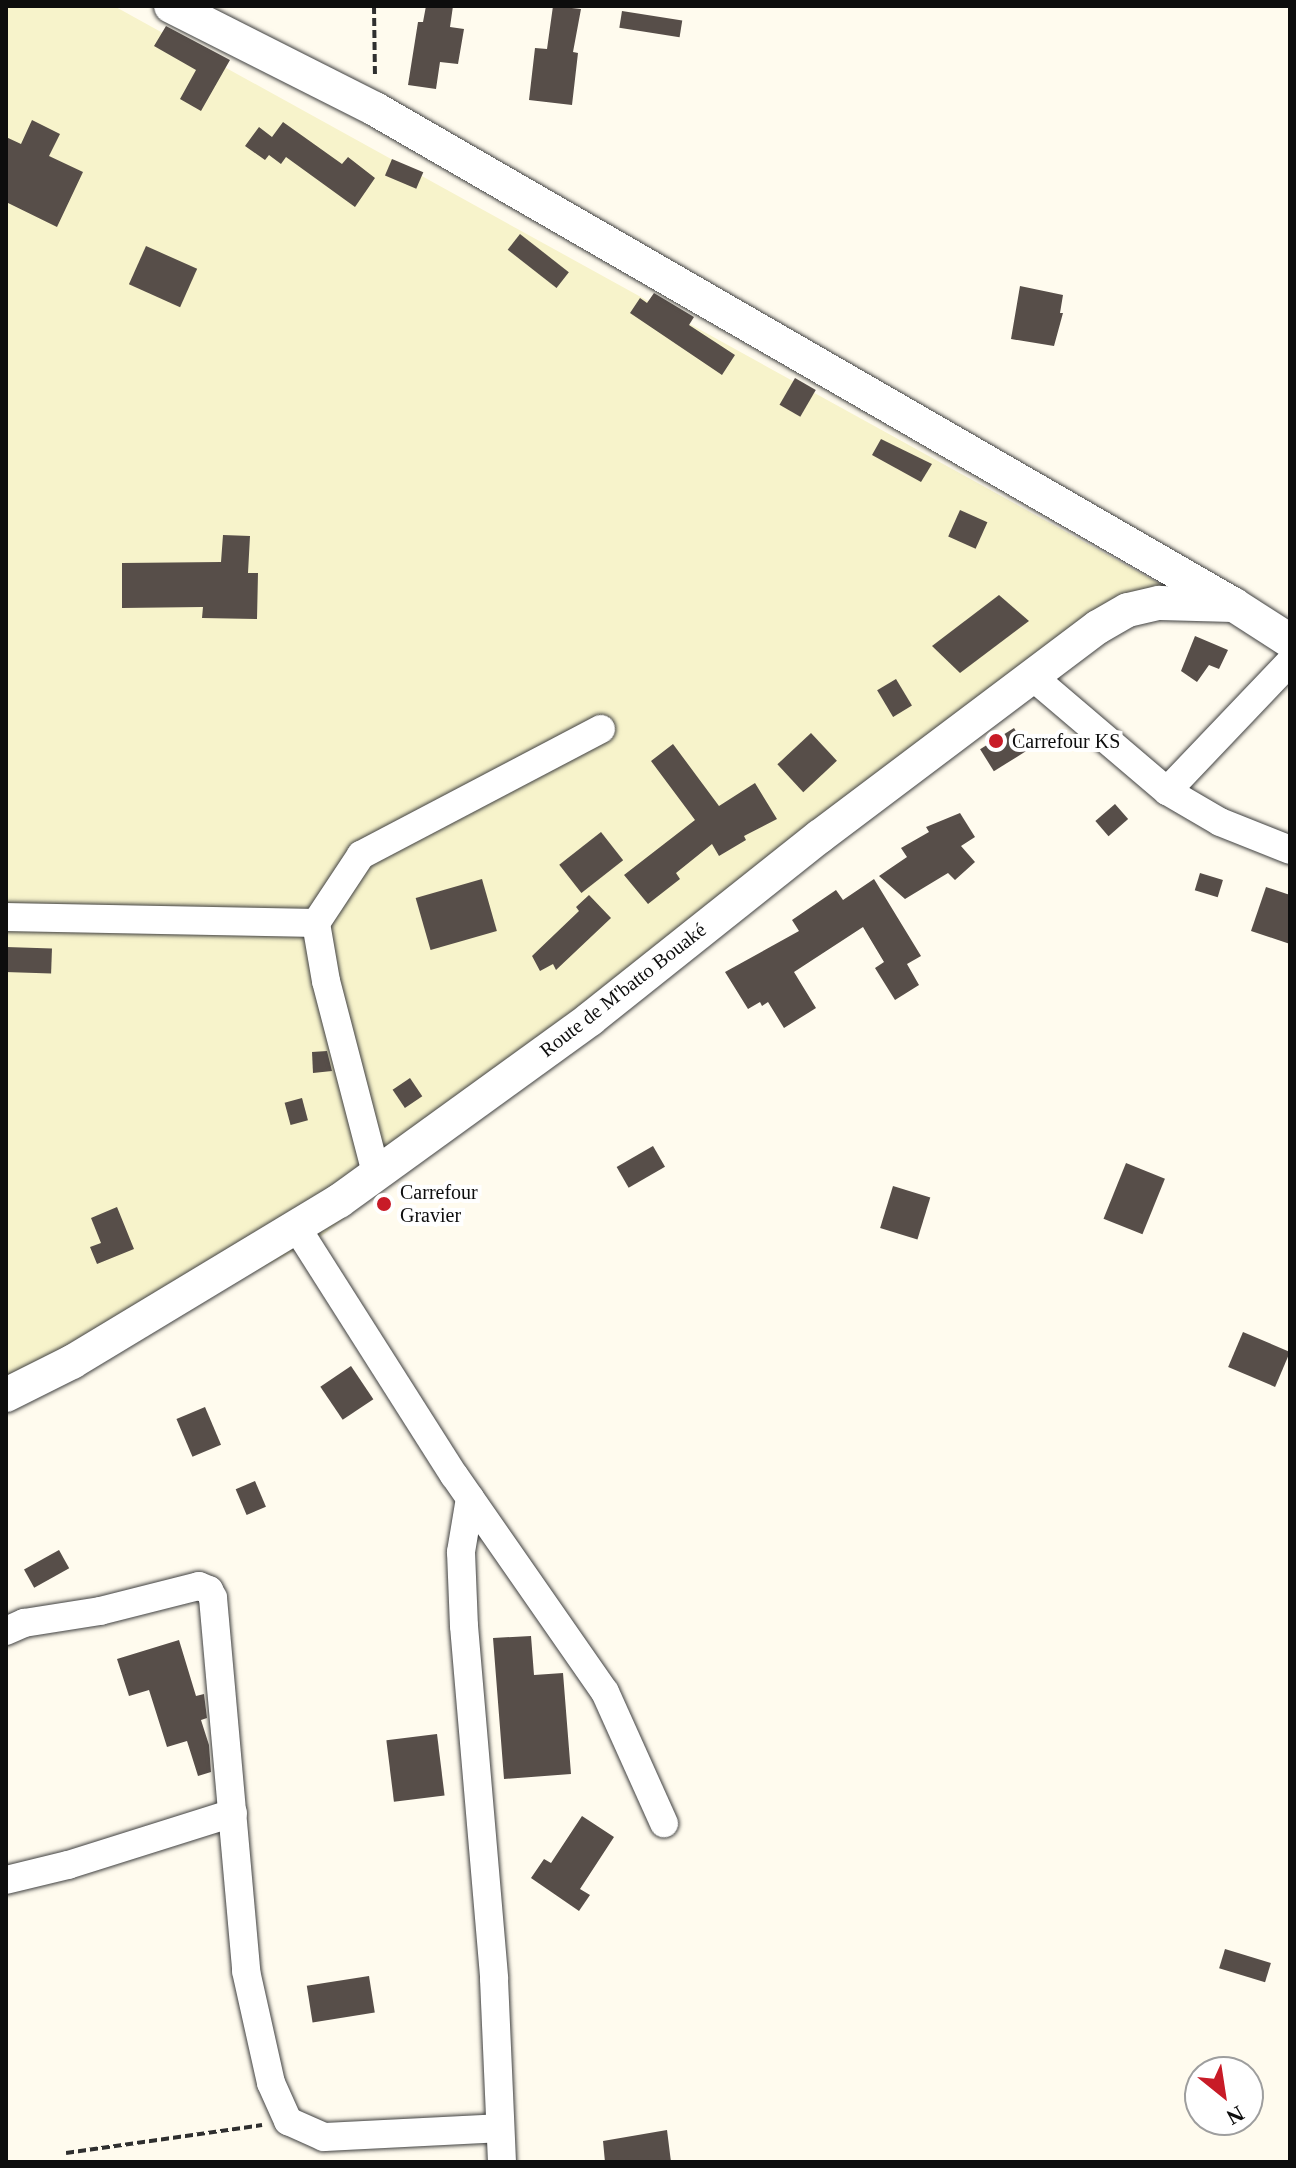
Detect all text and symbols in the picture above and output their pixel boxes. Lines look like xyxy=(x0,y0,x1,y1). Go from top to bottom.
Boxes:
place label: Carrefour KS xyxy=(1012,729,1120,753)
marker: Carrefour KS xyxy=(987,732,1005,750)
street label: Route de M'batto Bouaké xyxy=(535,918,711,1062)
place label: Carrefour Gravier xyxy=(400,1180,478,1227)
marker: Carrefour Gravier xyxy=(375,1195,393,1213)
north arrow xyxy=(1184,2056,1264,2136)
text: N xyxy=(1222,2101,1248,2130)

